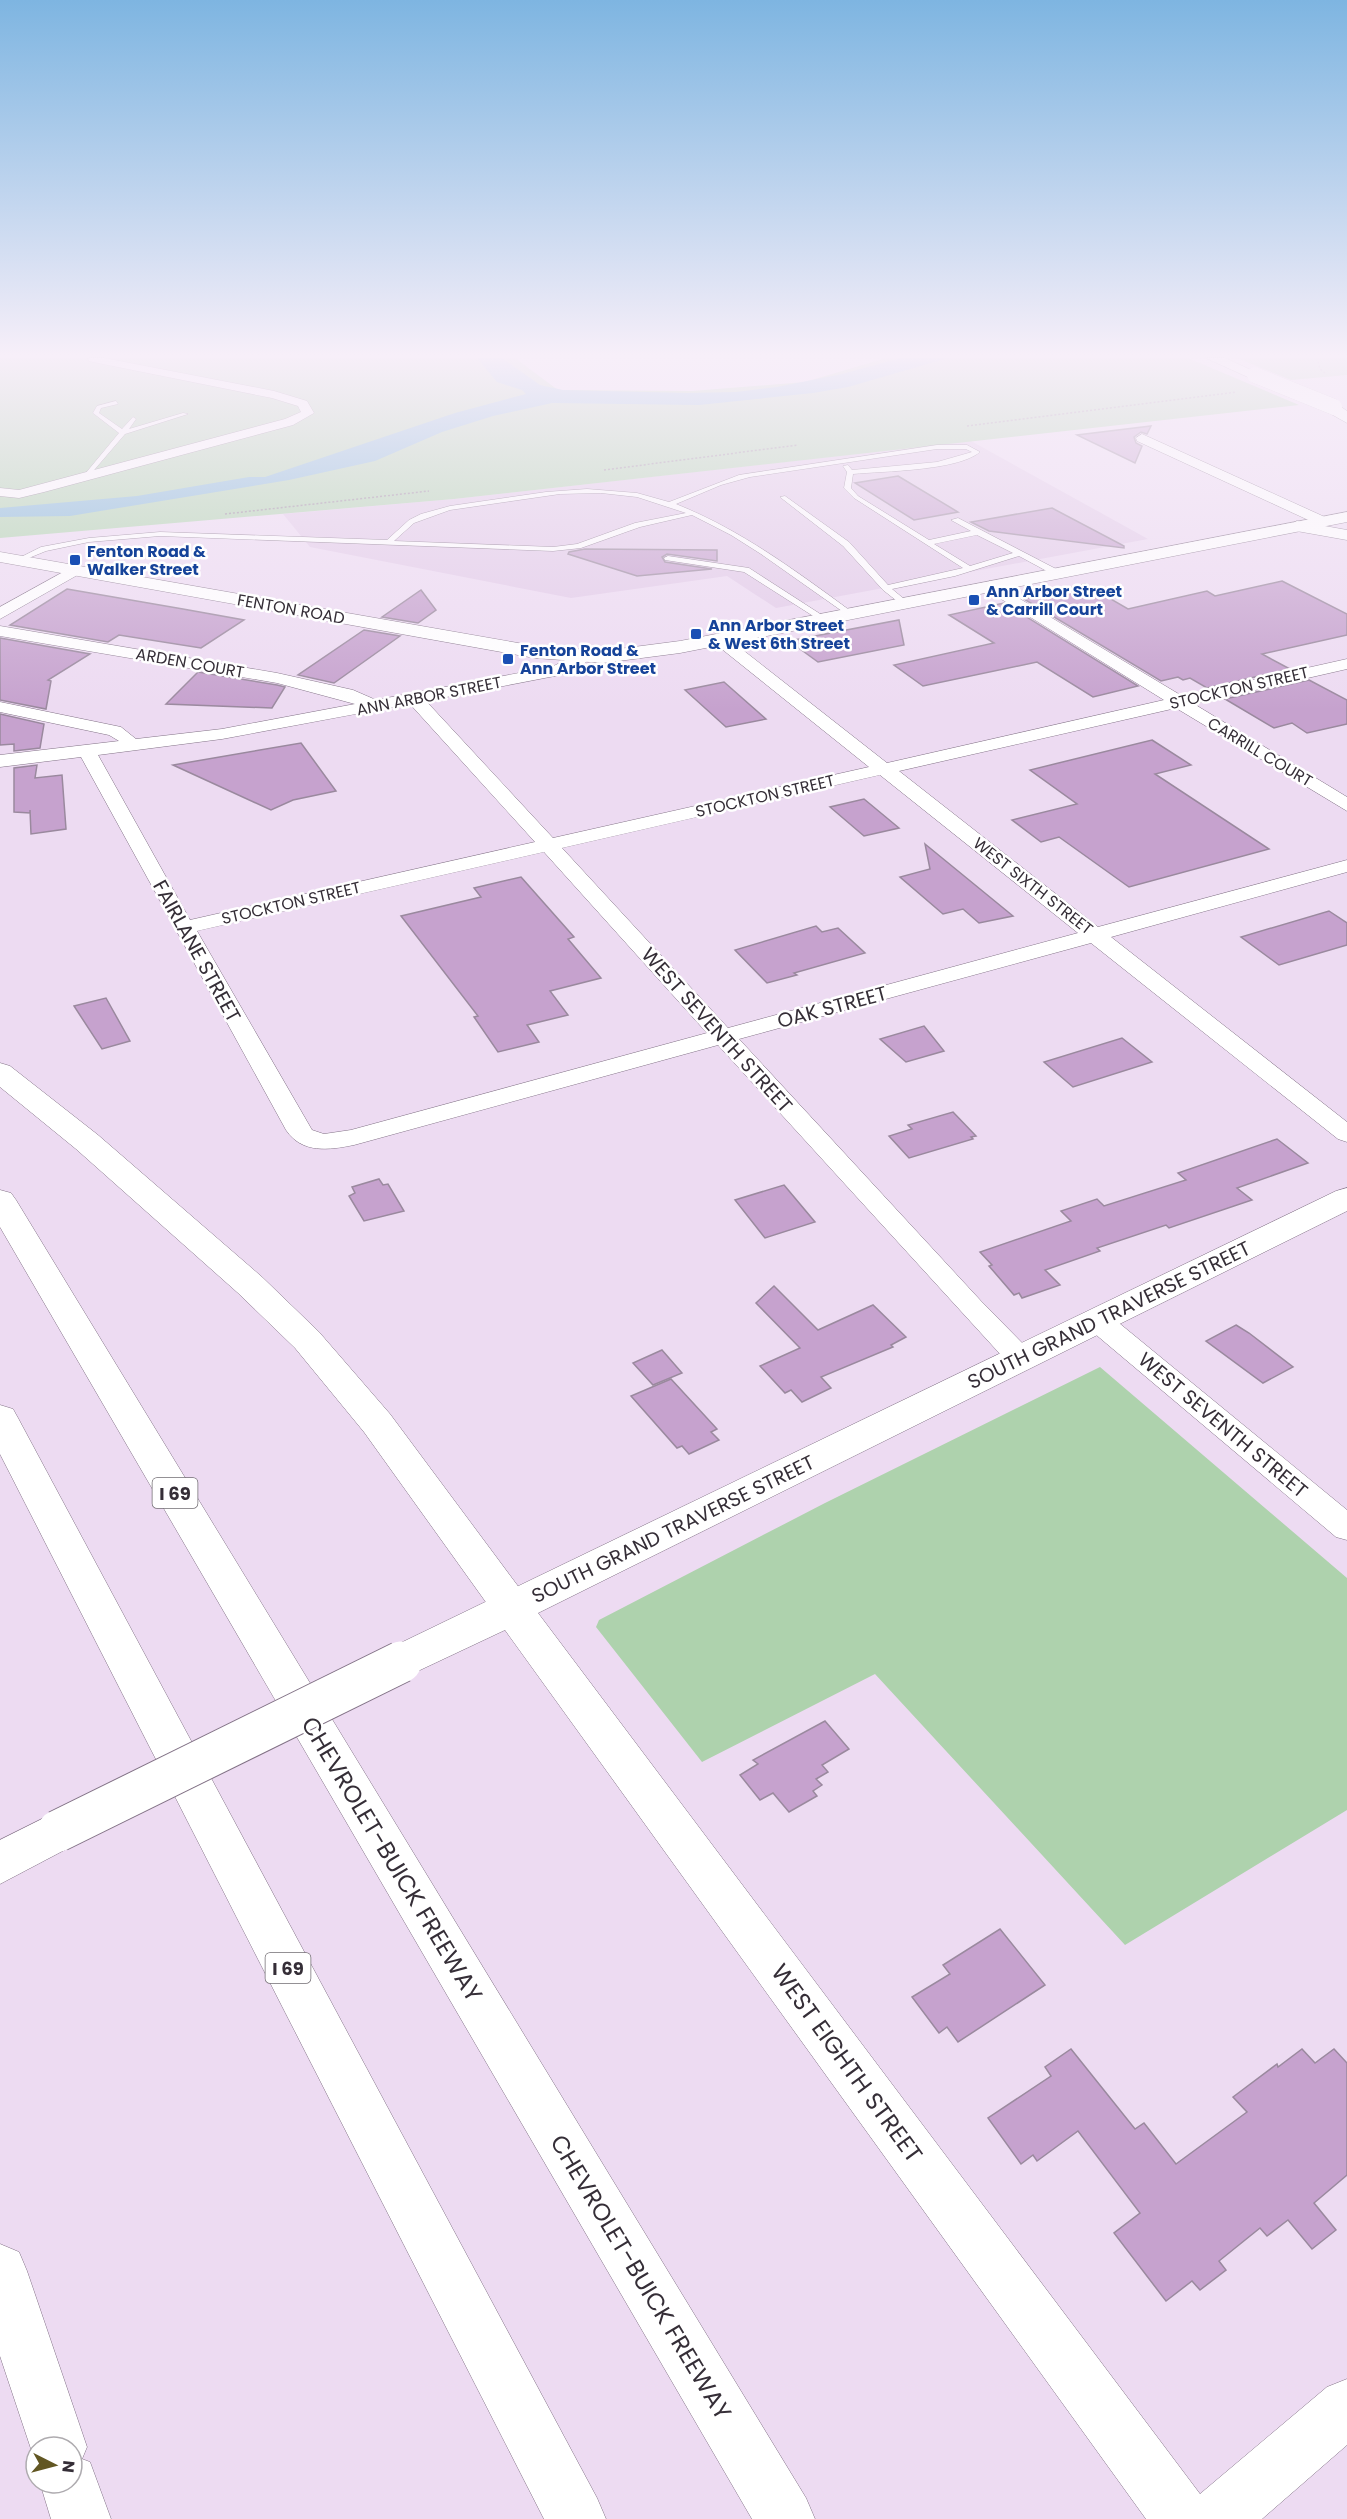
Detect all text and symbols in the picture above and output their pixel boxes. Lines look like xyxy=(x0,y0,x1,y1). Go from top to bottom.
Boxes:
place label: Fenton Road & Walker Street xyxy=(87,540,206,581)
marker: Fenton Road & Walker Street xyxy=(68,553,82,567)
place label: Ann Arbor Street & Carrill Court xyxy=(986,580,1122,621)
street label: FENTON ROAD xyxy=(235,588,347,630)
marker: Ann Arbor Street & Carrill Court xyxy=(967,593,981,607)
place label: Ann Arbor Street & West 6th Street xyxy=(708,614,850,655)
marker: Ann Arbor Street & West 6th Street xyxy=(689,627,703,641)
place label: Fenton Road & Ann Arbor Street xyxy=(520,639,656,680)
street label: ARDEN COURT xyxy=(134,642,246,684)
marker: Fenton Road & Ann Arbor Street xyxy=(501,652,515,666)
street label: STOCKTON STREET xyxy=(1167,661,1311,715)
street label: ANN ARBOR STREET xyxy=(355,671,504,721)
street label: CARRILL COURT xyxy=(1203,712,1317,793)
street label: STOCKTON STREET xyxy=(693,769,837,823)
street label: WEST SIXTH STREET xyxy=(968,832,1098,940)
street label: FAIRLANE STREET xyxy=(146,875,248,1027)
street label: STOCKTON STREET xyxy=(219,876,363,930)
street label: WEST SEVENTH STREET xyxy=(635,941,799,1119)
street label: OAK STREET xyxy=(774,979,890,1035)
street label: SOUTH GRAND TRAVERSE STREET xyxy=(963,1234,1255,1396)
street label: WEST SEVENTH STREET xyxy=(1132,1346,1314,1504)
street label: SOUTH GRAND TRAVERSE STREET xyxy=(527,1448,819,1610)
road number: I 69 xyxy=(152,1478,198,1508)
street label: CHEVROLET-BUICK FREEWAY xyxy=(294,1710,490,2008)
road number: I 69 xyxy=(266,1953,310,1983)
street label: WEST EIGHTH STREET xyxy=(764,1957,930,2169)
street label: CHEVROLET-BUICK FREEWAY xyxy=(543,2128,739,2426)
north arrow xyxy=(24,2435,84,2495)
text: N xyxy=(56,2459,80,2474)

